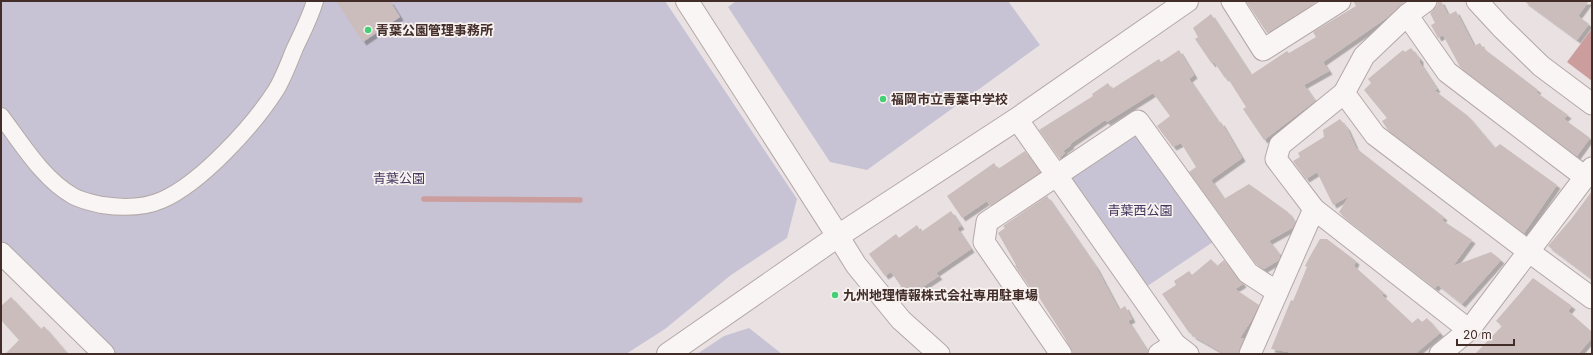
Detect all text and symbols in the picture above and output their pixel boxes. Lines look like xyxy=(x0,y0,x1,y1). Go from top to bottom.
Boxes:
place label: 青葉公園管理事務所 xyxy=(376,22,493,38)
marker: 青葉公園管理事務所 xyxy=(363,25,373,35)
place label: 福岡市立青葉中学校 xyxy=(891,91,1008,107)
marker: 福岡市立青葉中学校 xyxy=(878,94,888,104)
park label: 青葉公園 xyxy=(373,170,425,186)
park label: 青葉西公園 xyxy=(1107,202,1173,218)
place label: 九州地理情報株式会社専用駐車場 xyxy=(843,287,1038,303)
marker: 九州地理情報株式会社専用駐車場 xyxy=(830,290,840,300)
scale bar xyxy=(1457,321,1514,347)
text: 20 m xyxy=(1463,327,1492,342)

